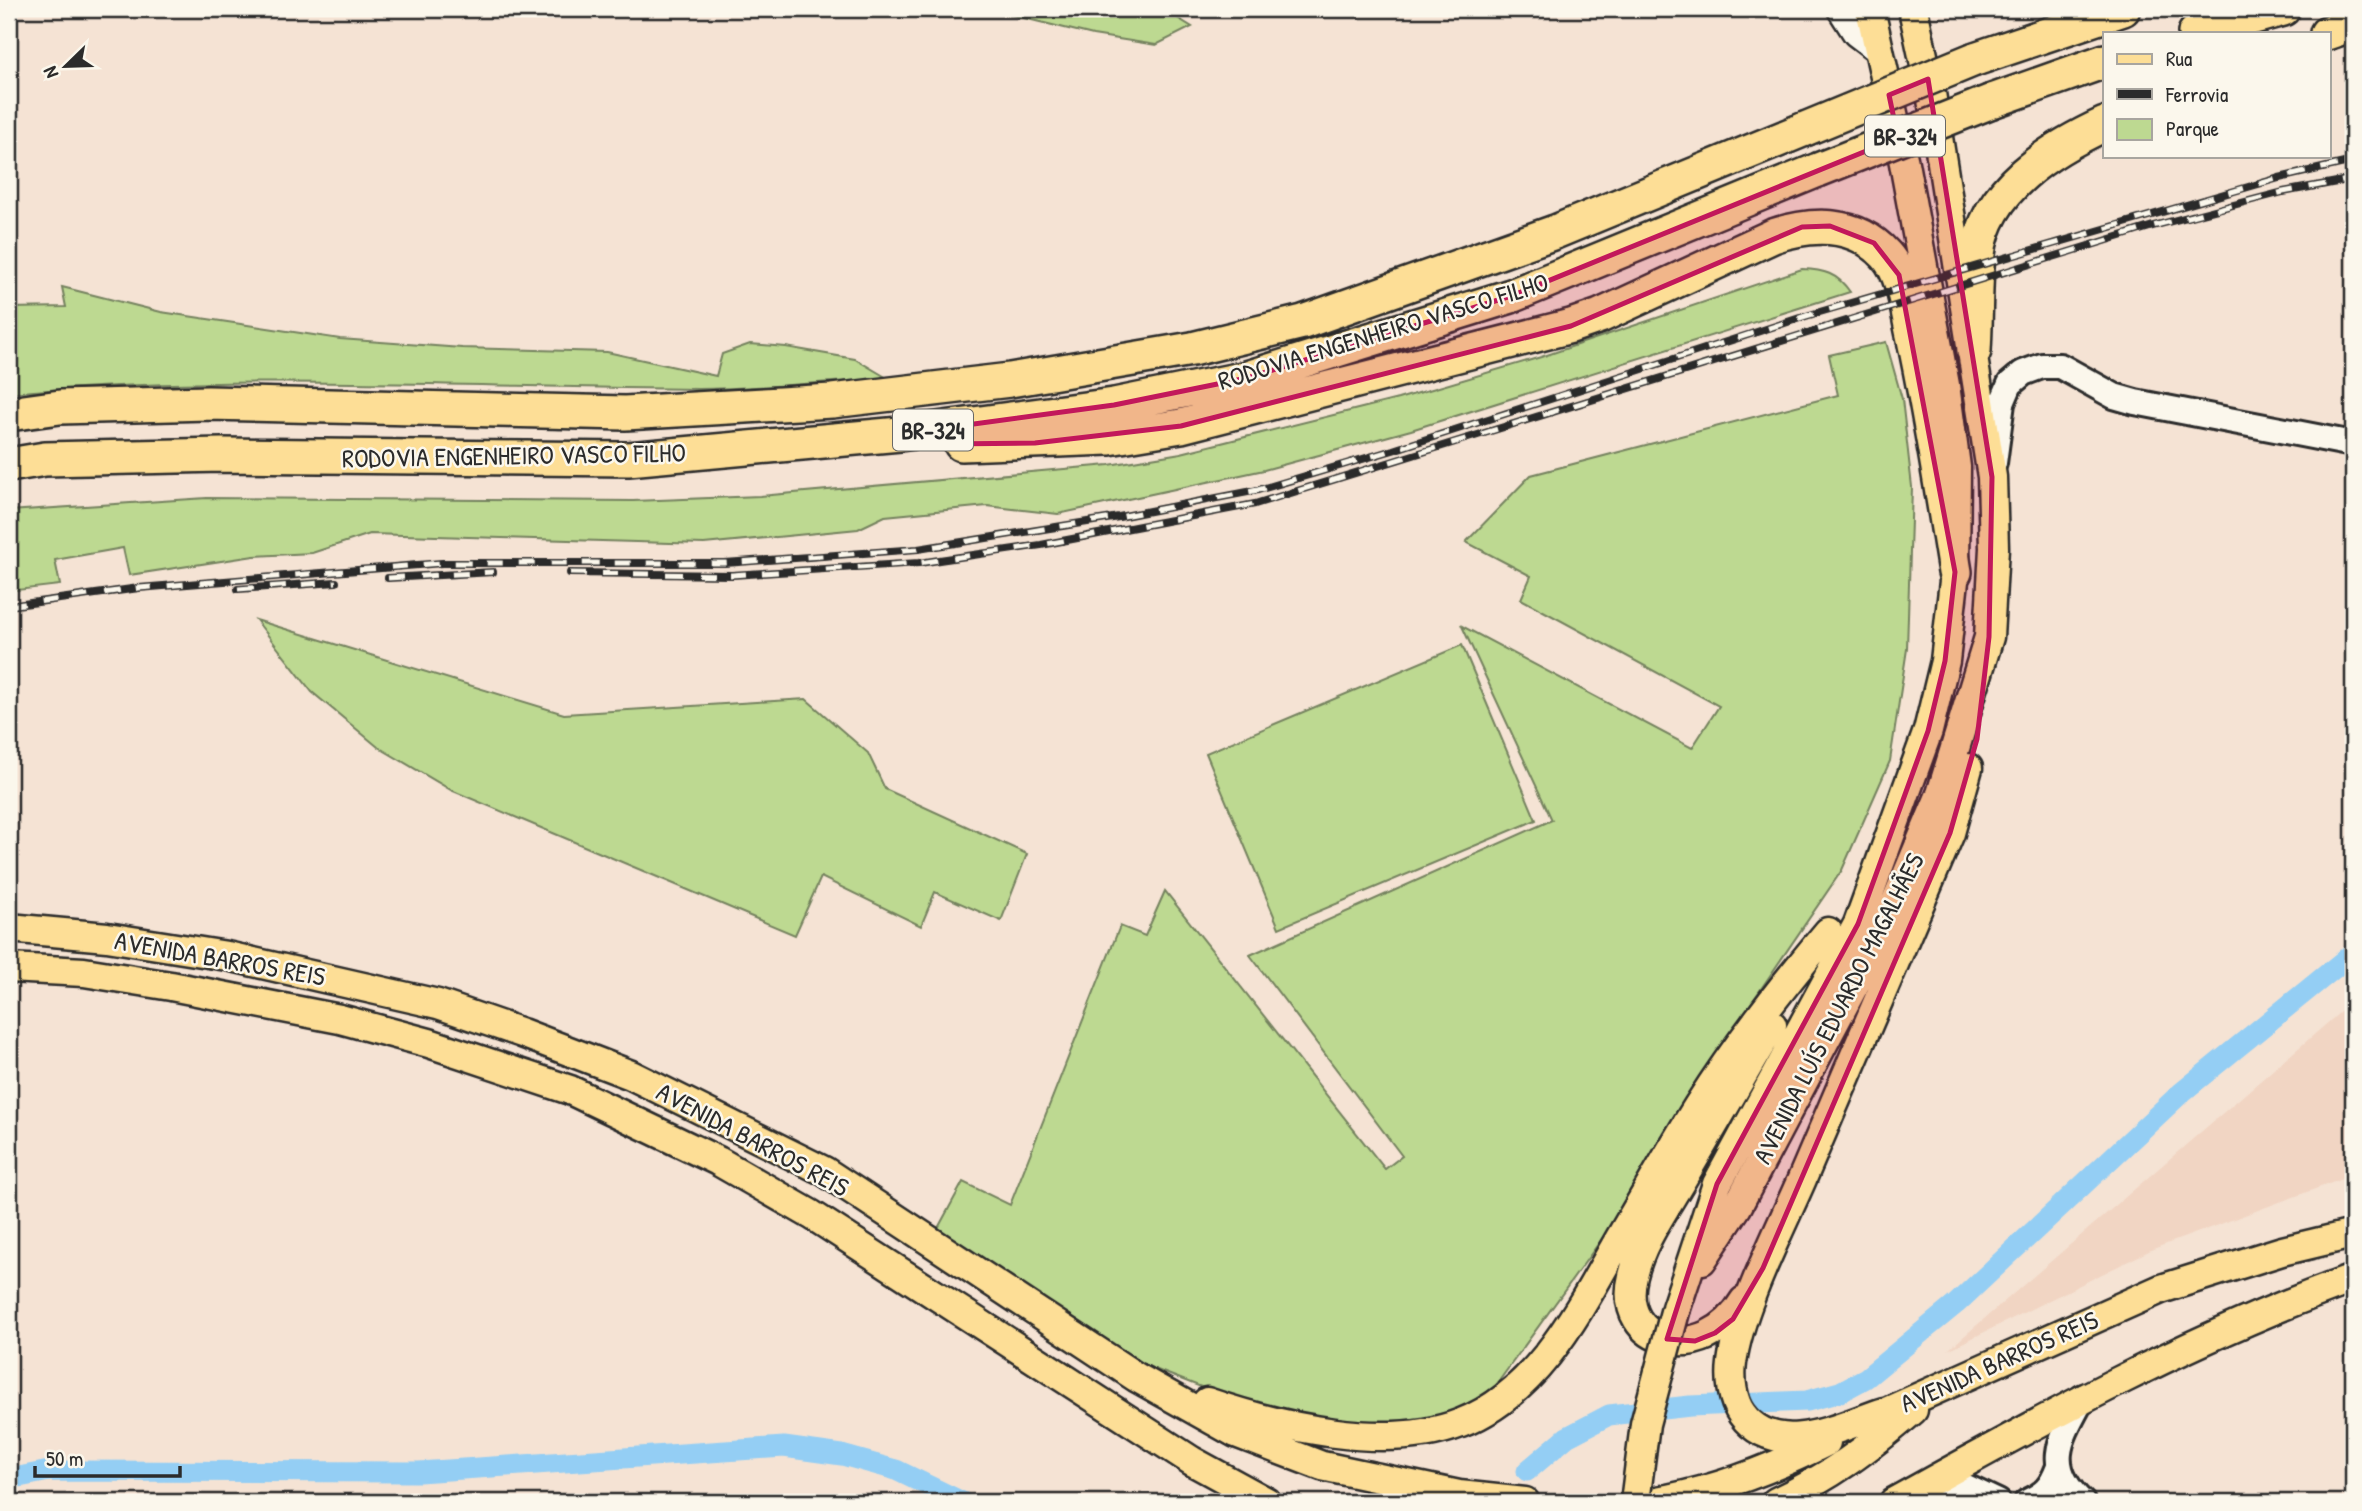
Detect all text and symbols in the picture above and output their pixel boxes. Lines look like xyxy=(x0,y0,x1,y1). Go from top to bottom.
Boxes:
north arrow xyxy=(32,32,102,102)
legend xyxy=(2103,32,2330,158)
text: Rua xyxy=(2166,44,2192,73)
text: N xyxy=(36,63,64,82)
text: Ferrovia xyxy=(2165,80,2228,109)
text: Parque xyxy=(2166,114,2219,143)
road number: BR-324 xyxy=(1865,116,1945,156)
street label: RODOVIA ENGENHEIRO VASCO FILHO xyxy=(1214,264,1552,398)
road number: BR-324 xyxy=(893,410,973,450)
street label: RODOVIA ENGENHEIRO VASCO FILHO xyxy=(342,435,686,475)
street label: AVENIDA LUÍS EDUARDO MAGALHÃES xyxy=(1744,847,1932,1169)
street label: AVENIDA BARROS REIS xyxy=(112,922,328,994)
street label: AVENIDA BARROS REIS xyxy=(651,1074,855,1204)
street label: AVENIDA BARROS REIS xyxy=(1895,1302,2103,1420)
scale bar xyxy=(35,1434,180,1478)
text: 50 m xyxy=(46,1444,83,1473)

